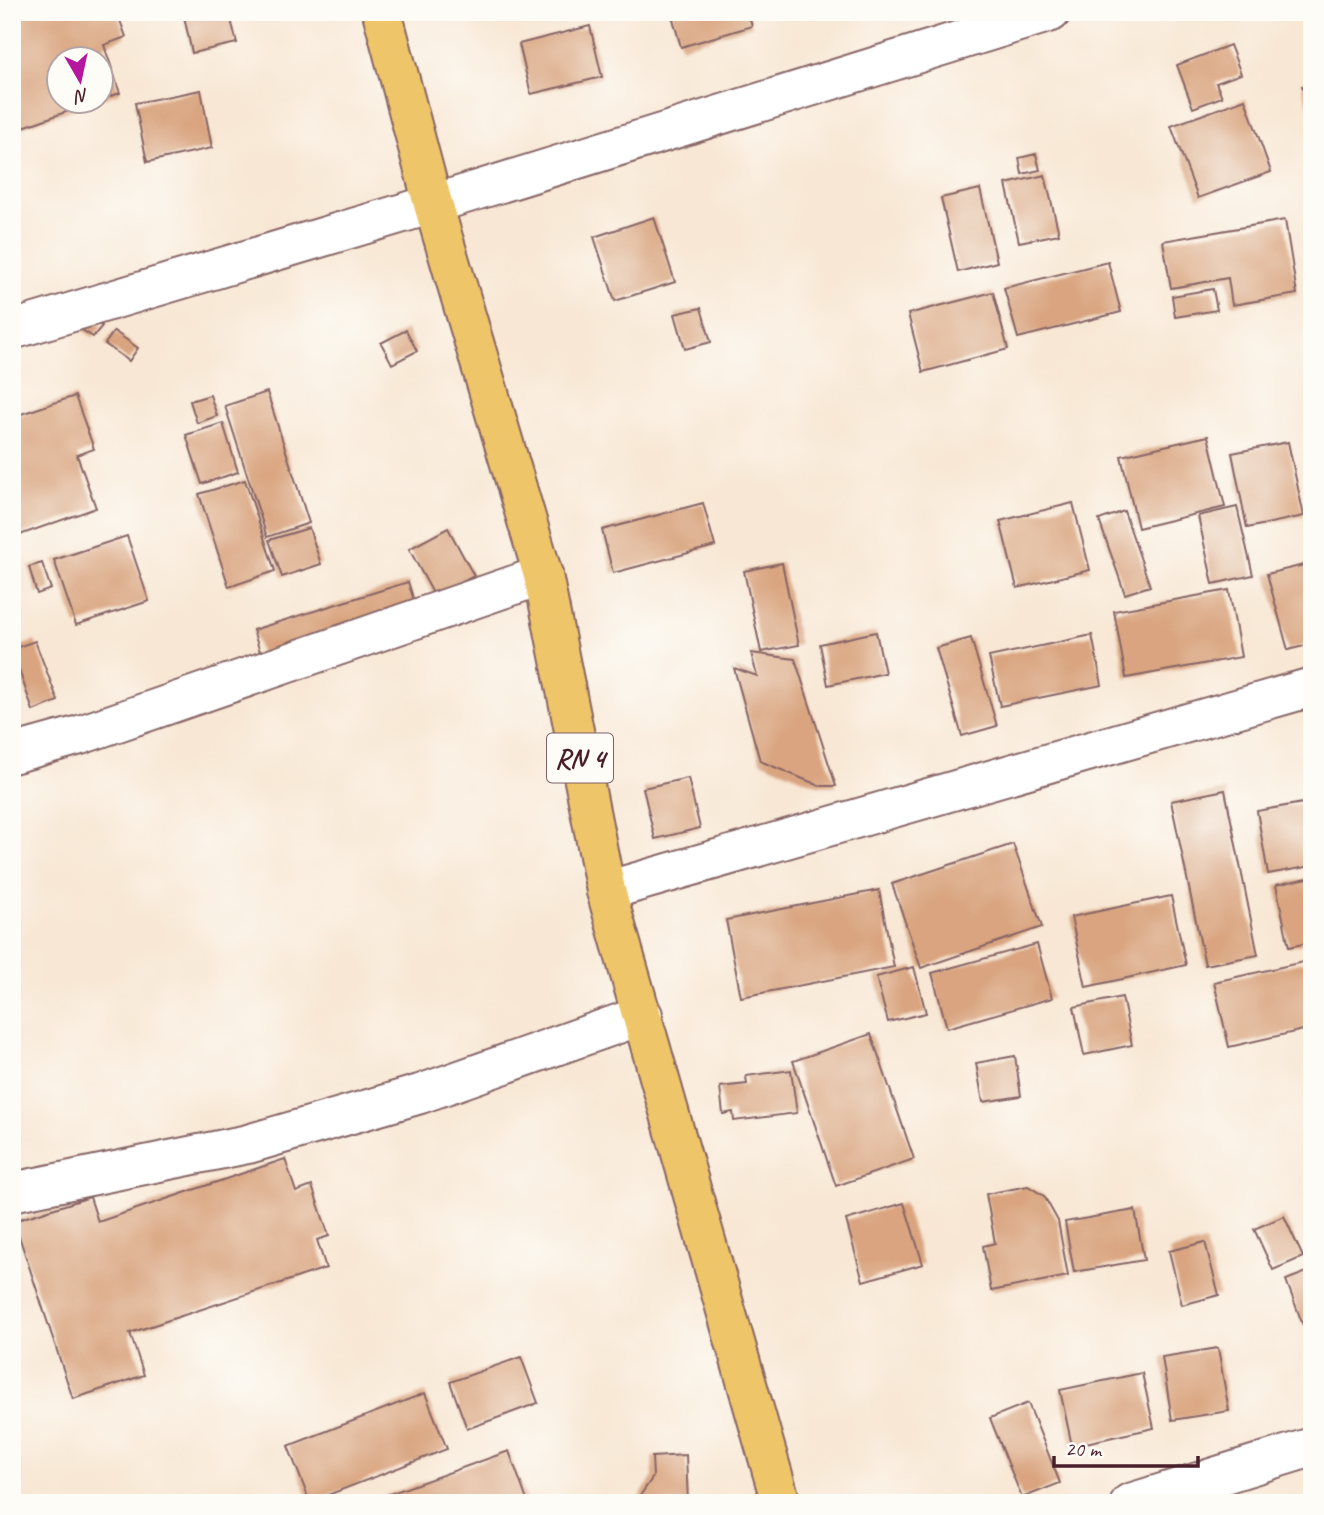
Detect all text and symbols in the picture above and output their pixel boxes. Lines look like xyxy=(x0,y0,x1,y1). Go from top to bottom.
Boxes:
north arrow xyxy=(46,46,116,116)
text: N xyxy=(72,83,90,109)
road number: RN 4 xyxy=(547,734,613,782)
scale bar xyxy=(1054,1424,1198,1468)
text: 20 m xyxy=(1065,1436,1103,1462)

